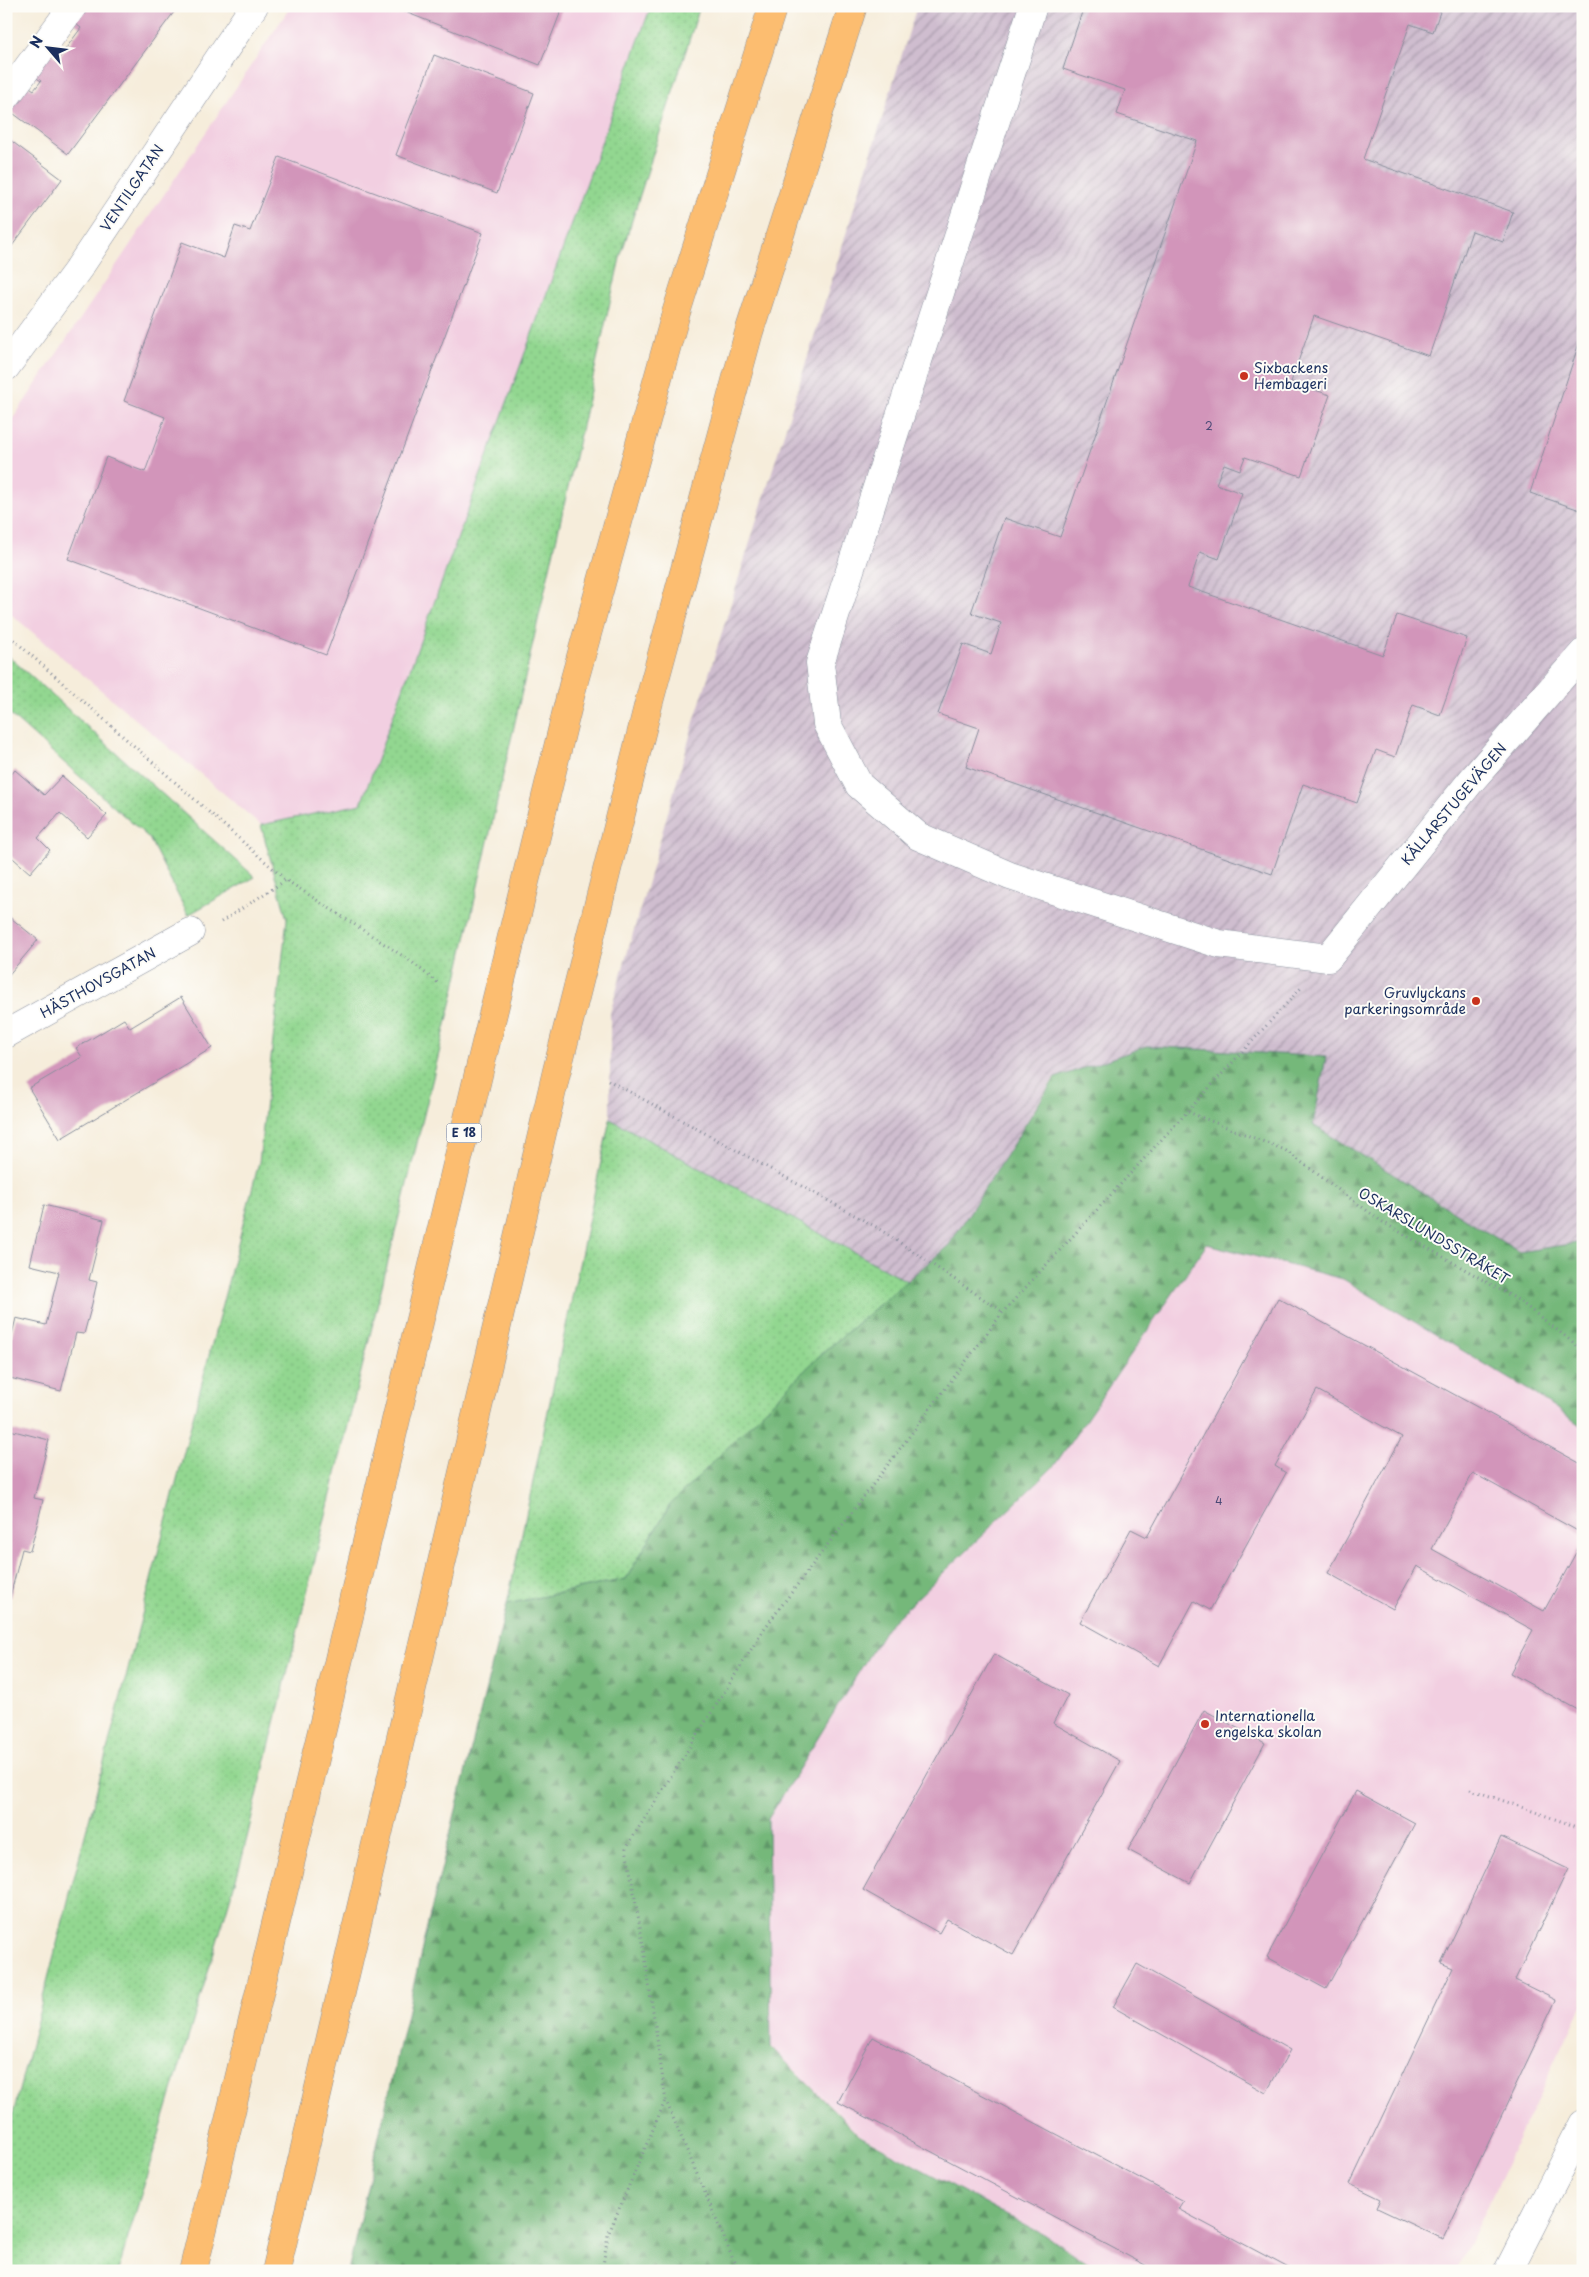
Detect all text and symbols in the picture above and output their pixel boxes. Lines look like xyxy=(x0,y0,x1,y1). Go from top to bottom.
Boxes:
north arrow xyxy=(22,22,72,72)
text: N xyxy=(24,32,48,51)
street label: VENTILGATAN xyxy=(95,140,169,235)
place label: Sixbackens Hembageri xyxy=(1254,357,1328,394)
marker: Sixbackens Hembageri xyxy=(1238,370,1250,382)
house number: 2 xyxy=(1205,417,1213,434)
street label: KÄLLARSTUGEVÄGEN xyxy=(1396,738,1511,869)
street label: HÄSTHOVSGATAN xyxy=(36,942,160,1023)
place label: Gruvlyckans parkeringsområde xyxy=(1344,982,1466,1019)
marker: Gruvlyckans parkeringsområde xyxy=(1470,995,1482,1007)
road number: E 18 xyxy=(446,1124,482,1142)
street label: OSKARSLUNDSSTRÅKET xyxy=(1355,1182,1514,1289)
house number: 4 xyxy=(1215,1492,1223,1509)
place label: Internationella engelska skolan xyxy=(1215,1705,1322,1742)
marker: Internationella engelska skolan xyxy=(1199,1718,1211,1730)

